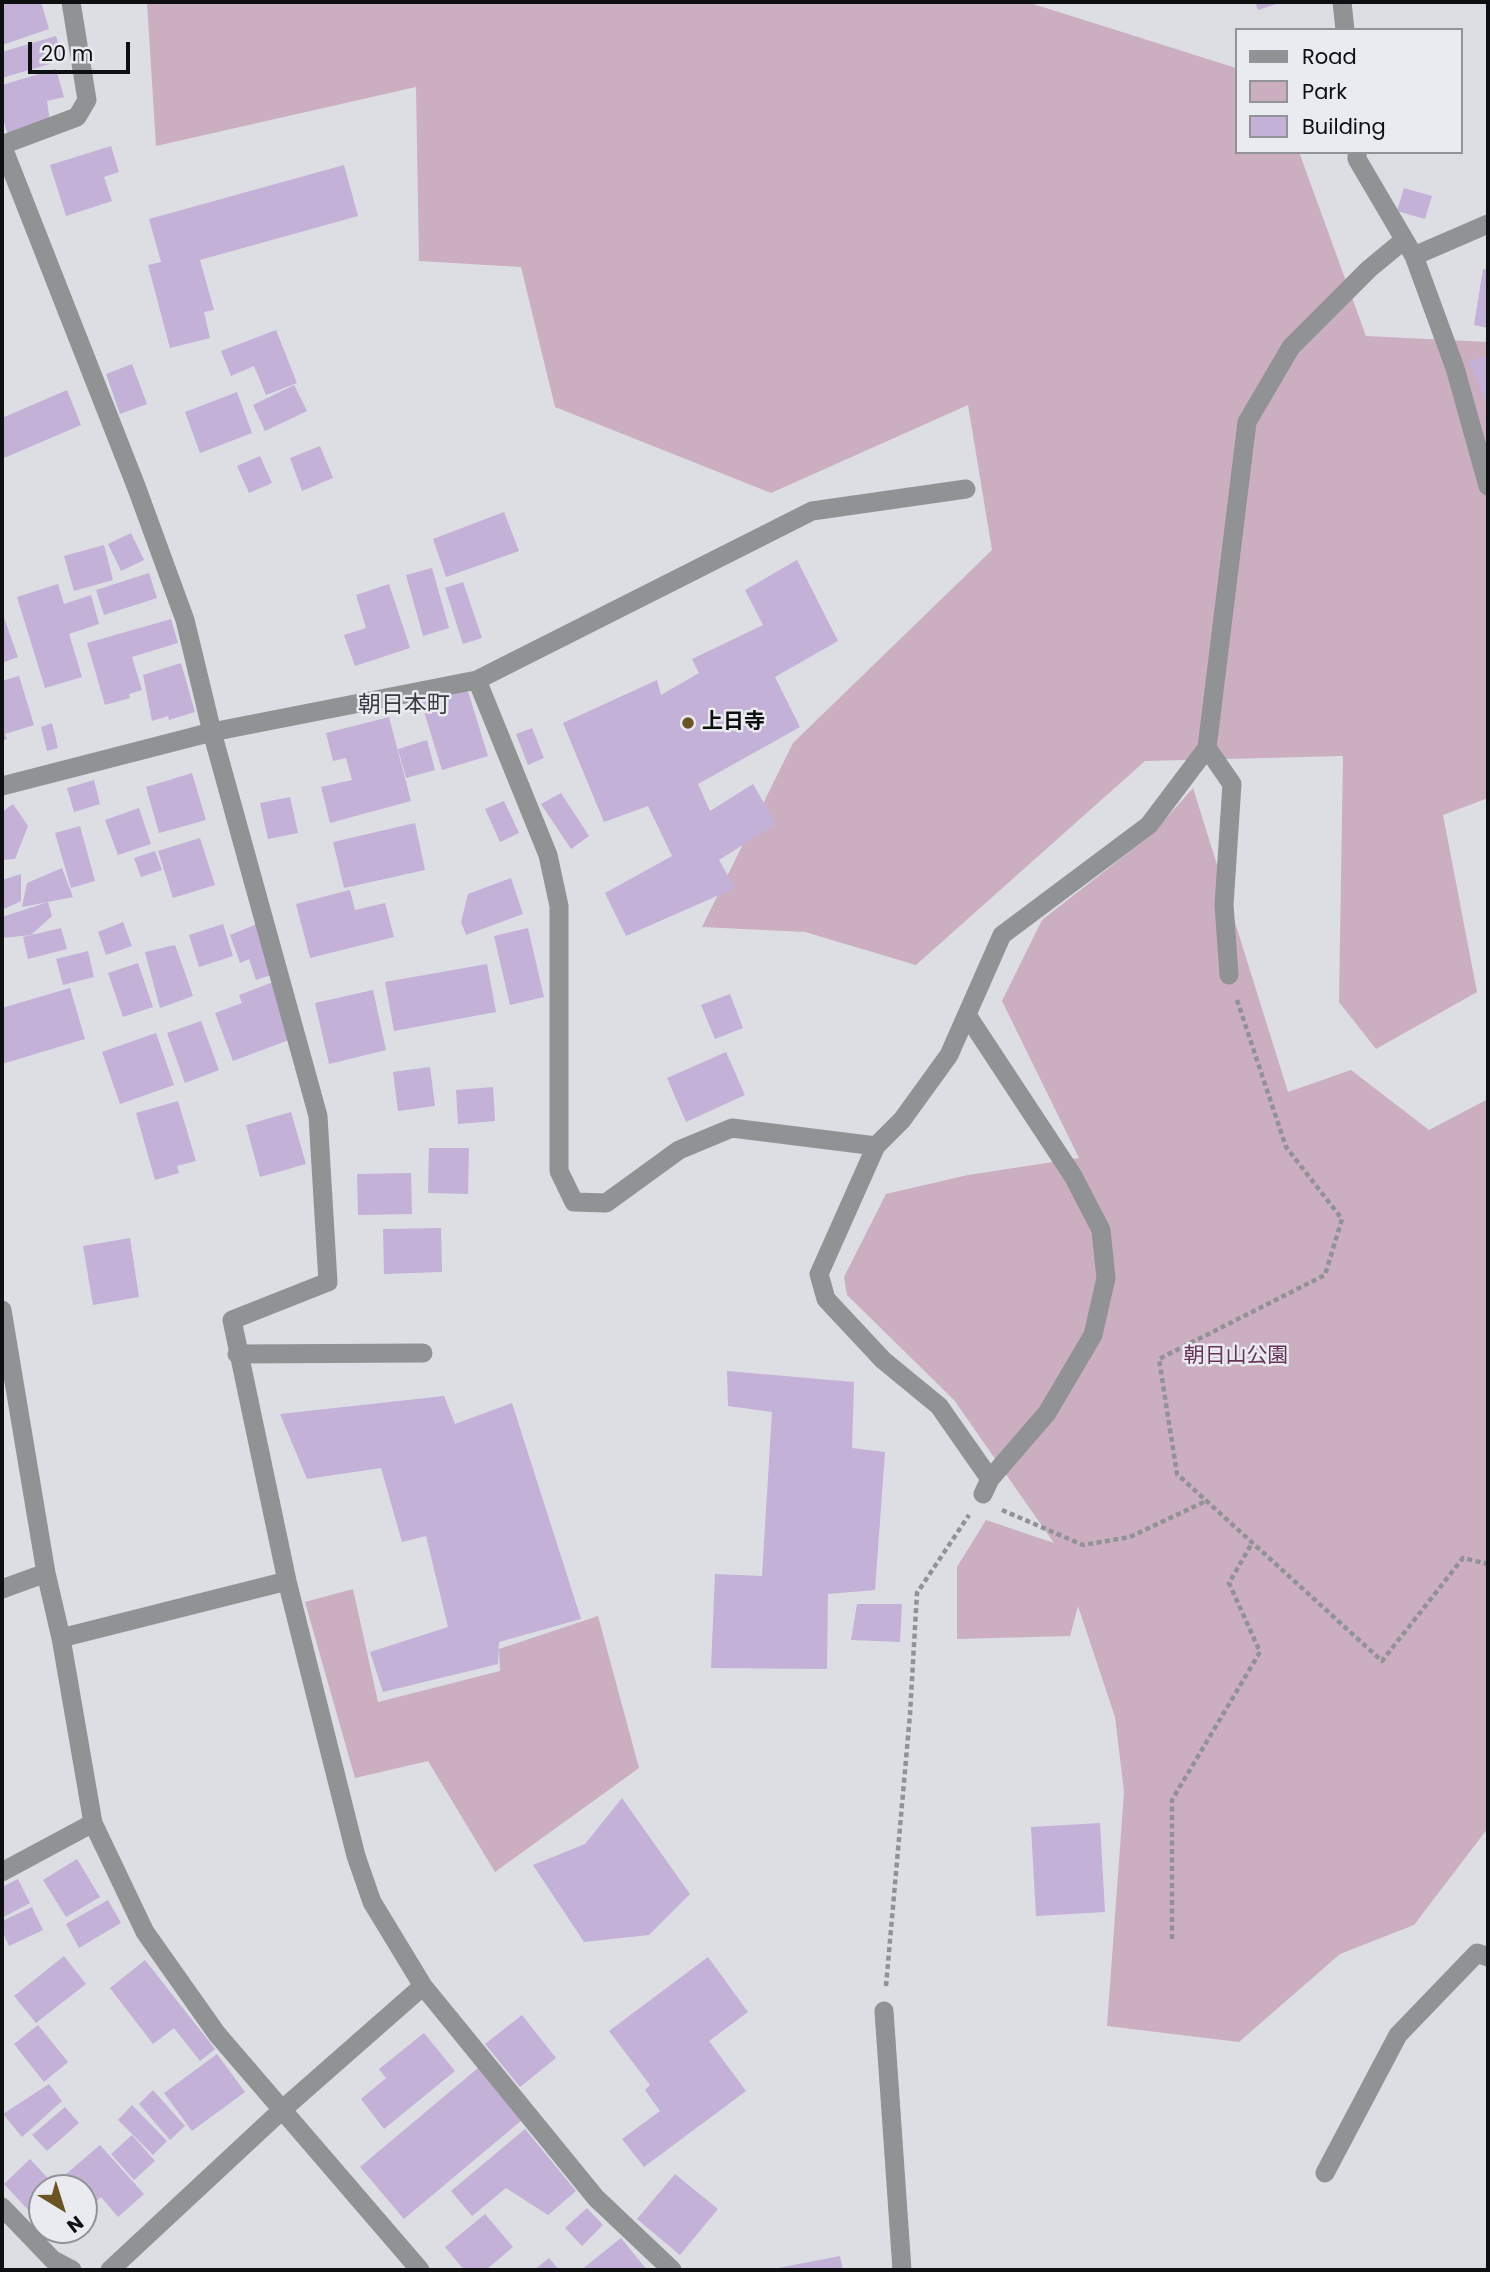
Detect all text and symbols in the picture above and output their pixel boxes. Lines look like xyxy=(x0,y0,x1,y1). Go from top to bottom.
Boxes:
scale bar xyxy=(32,28,133,72)
legend xyxy=(1234,28,1462,154)
text: 20 m xyxy=(41,39,94,68)
text: Road xyxy=(1302,42,1357,71)
text: Park xyxy=(1302,77,1347,106)
text: Building xyxy=(1302,112,1386,141)
district label: 朝日本町 xyxy=(358,692,450,720)
place label: 上日寺 xyxy=(702,710,765,736)
marker: 上日寺 xyxy=(680,715,696,731)
park label: 朝日山公園 xyxy=(1184,1344,1288,1370)
north arrow xyxy=(28,2174,98,2244)
text: N xyxy=(61,2209,89,2239)

